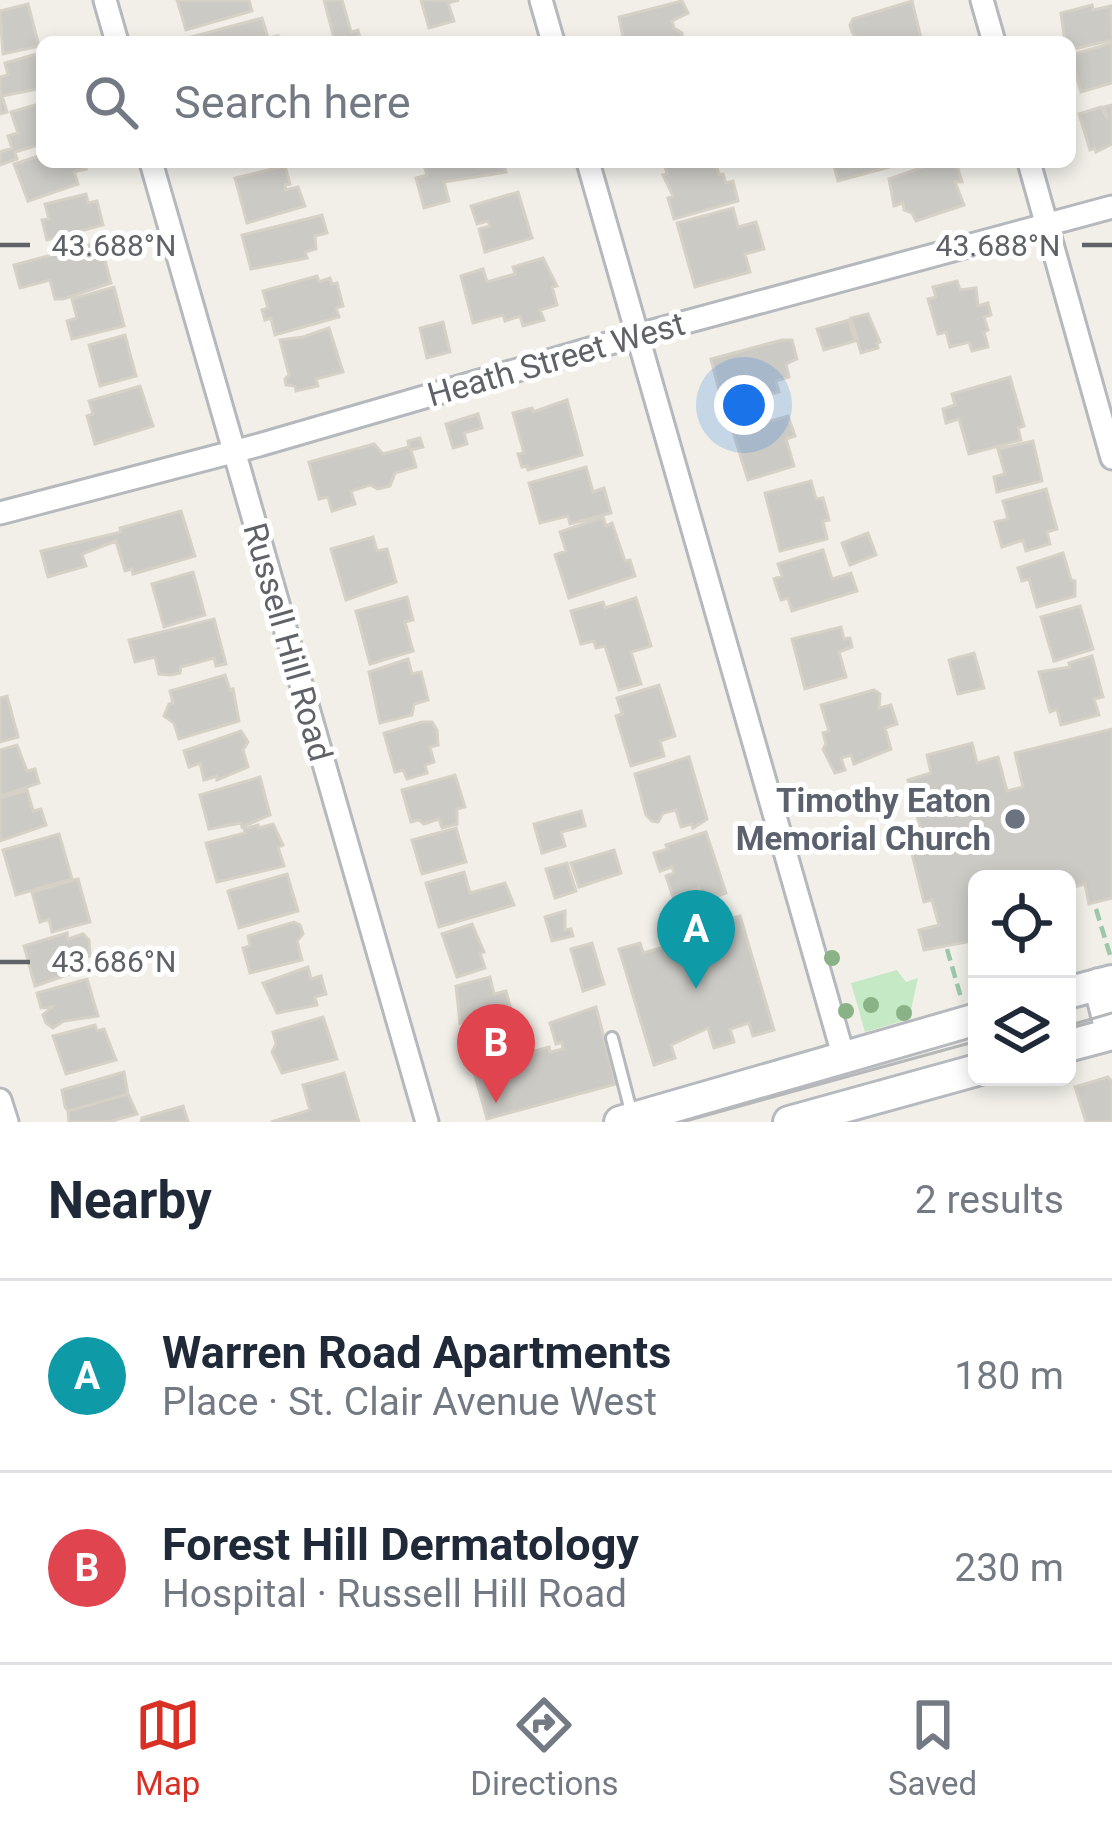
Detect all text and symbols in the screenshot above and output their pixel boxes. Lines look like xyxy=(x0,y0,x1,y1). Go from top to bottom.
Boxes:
search box xyxy=(36,36,1076,168)
icon: search xyxy=(78,69,144,135)
text: Search here xyxy=(174,76,411,129)
text: 43.688°N xyxy=(52,228,176,263)
text: 43.688°N xyxy=(936,228,1060,263)
street label: Heath Street West xyxy=(423,304,689,414)
your location xyxy=(714,375,774,435)
street label: Russell Hill Road xyxy=(235,518,341,766)
place label: Timothy Eaton Memorial Church xyxy=(736,781,991,858)
marker: Timothy Eaton Memorial Church xyxy=(1002,806,1028,832)
map controls xyxy=(968,870,1076,1086)
button: locate xyxy=(968,870,1076,978)
pin: A xyxy=(657,890,735,989)
text: 43.686°N xyxy=(52,944,176,979)
button: layers xyxy=(968,978,1076,1086)
pin: B xyxy=(457,1004,535,1103)
text: Nearby xyxy=(48,1171,212,1230)
text: 2 results xyxy=(915,1177,1064,1223)
text: Warren Road Apartments xyxy=(162,1326,671,1379)
text: A xyxy=(74,1353,100,1399)
text: 180 m xyxy=(954,1353,1064,1399)
text: Place · St. Clair Avenue West xyxy=(162,1379,657,1425)
text: Forest Hill Dermatology xyxy=(162,1518,639,1571)
text: B xyxy=(75,1545,99,1591)
text: 230 m xyxy=(954,1545,1064,1591)
text: Hospital · Russell Hill Road xyxy=(162,1571,627,1617)
tab: Map xyxy=(135,1692,201,1803)
tab: Directions xyxy=(470,1692,619,1803)
tab: Saved xyxy=(888,1692,977,1803)

